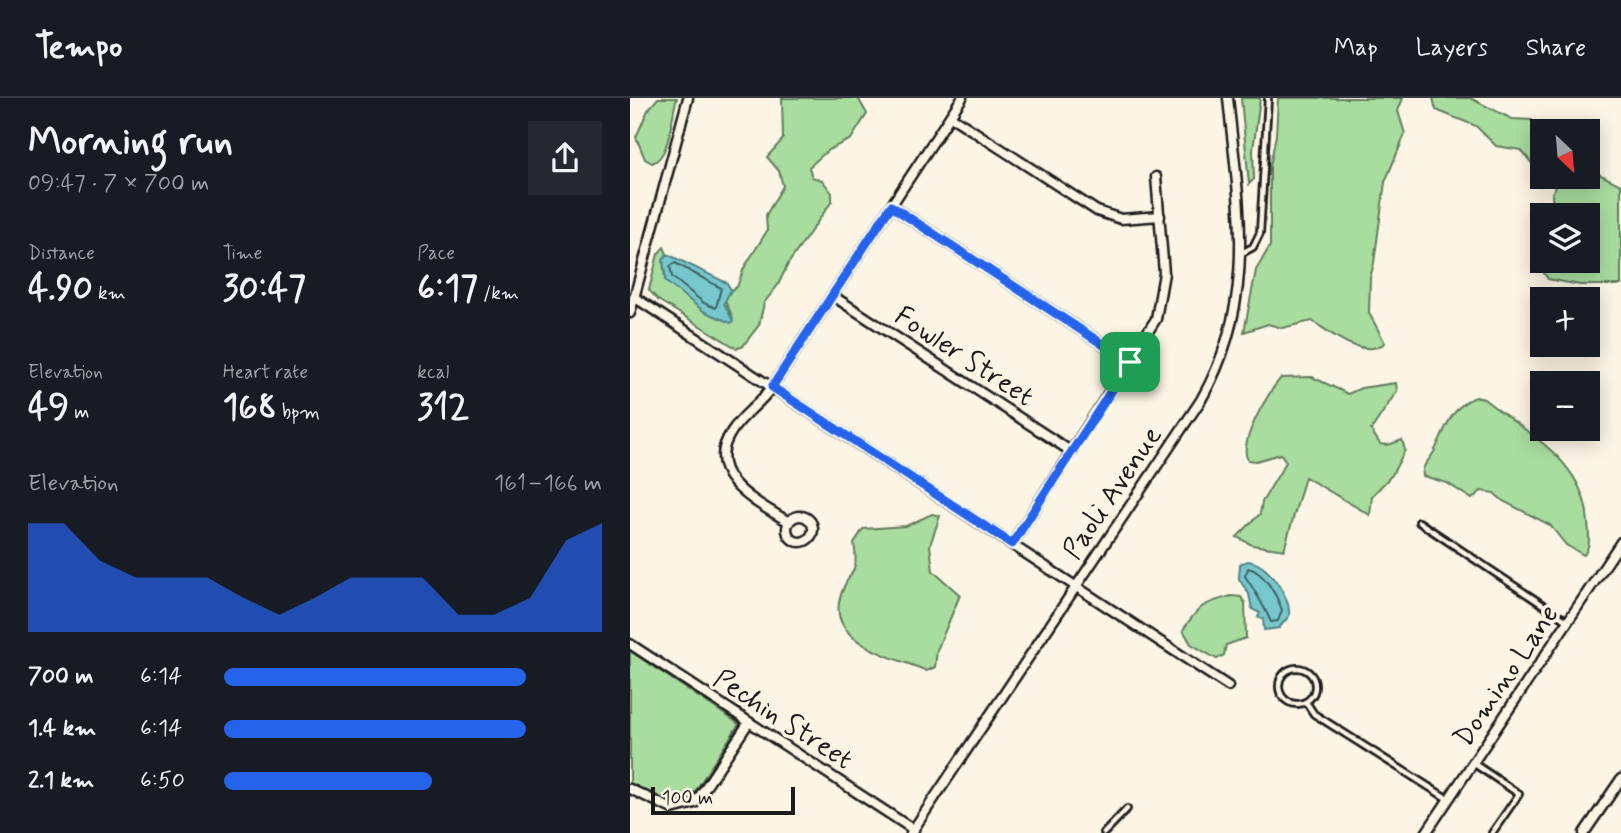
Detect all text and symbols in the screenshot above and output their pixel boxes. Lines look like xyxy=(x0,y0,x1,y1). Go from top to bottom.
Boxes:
text: Tempo xyxy=(35,26,122,70)
text: Map xyxy=(1334,33,1378,64)
text: Layers xyxy=(1416,33,1488,64)
text: Share xyxy=(1526,33,1586,64)
text: Morning run xyxy=(28,118,233,167)
north arrow xyxy=(1530,119,1600,189)
map controls xyxy=(1530,119,1600,441)
button: share xyxy=(528,121,602,195)
text: 09:47 · 7 × 700 m xyxy=(28,169,209,199)
button: layers xyxy=(1530,203,1600,273)
text: Distance xyxy=(28,241,95,266)
text: Time xyxy=(223,241,262,266)
text: Pace xyxy=(417,241,455,266)
text: 4.90 xyxy=(28,266,93,312)
text: 30:47 xyxy=(223,266,306,312)
text: 6:17 xyxy=(417,266,478,312)
text: km xyxy=(93,281,126,306)
text: /km xyxy=(478,281,519,306)
button: + xyxy=(1530,287,1600,357)
street label: Fowler Street xyxy=(887,298,1040,416)
pin xyxy=(1100,332,1160,392)
icon: arrive xyxy=(1111,343,1149,381)
text: Elevation xyxy=(28,360,103,385)
text: Heart rate xyxy=(223,360,308,385)
text: kcal xyxy=(417,360,449,385)
button: − xyxy=(1530,371,1600,441)
text: 49 xyxy=(28,385,69,431)
text: 168 xyxy=(223,385,277,431)
text: 312 xyxy=(417,385,469,431)
text: m xyxy=(69,400,90,425)
text: bpm xyxy=(277,400,320,425)
street label: Paoli Avenue xyxy=(1055,420,1171,567)
text: Elevation xyxy=(28,469,119,499)
text: 161–166 m xyxy=(494,469,602,499)
street label: Domino Lane xyxy=(1446,598,1568,755)
street label: Pechin Street xyxy=(706,661,860,779)
text: 700 m xyxy=(28,662,93,692)
text: 6:14 xyxy=(140,662,182,692)
text: 1.4 km xyxy=(28,714,96,744)
text: 6:14 xyxy=(140,714,182,744)
text: 2.1 km xyxy=(28,766,94,796)
text: 6:50 xyxy=(140,766,185,796)
scale bar xyxy=(651,784,794,816)
text: 100 m xyxy=(662,786,713,811)

